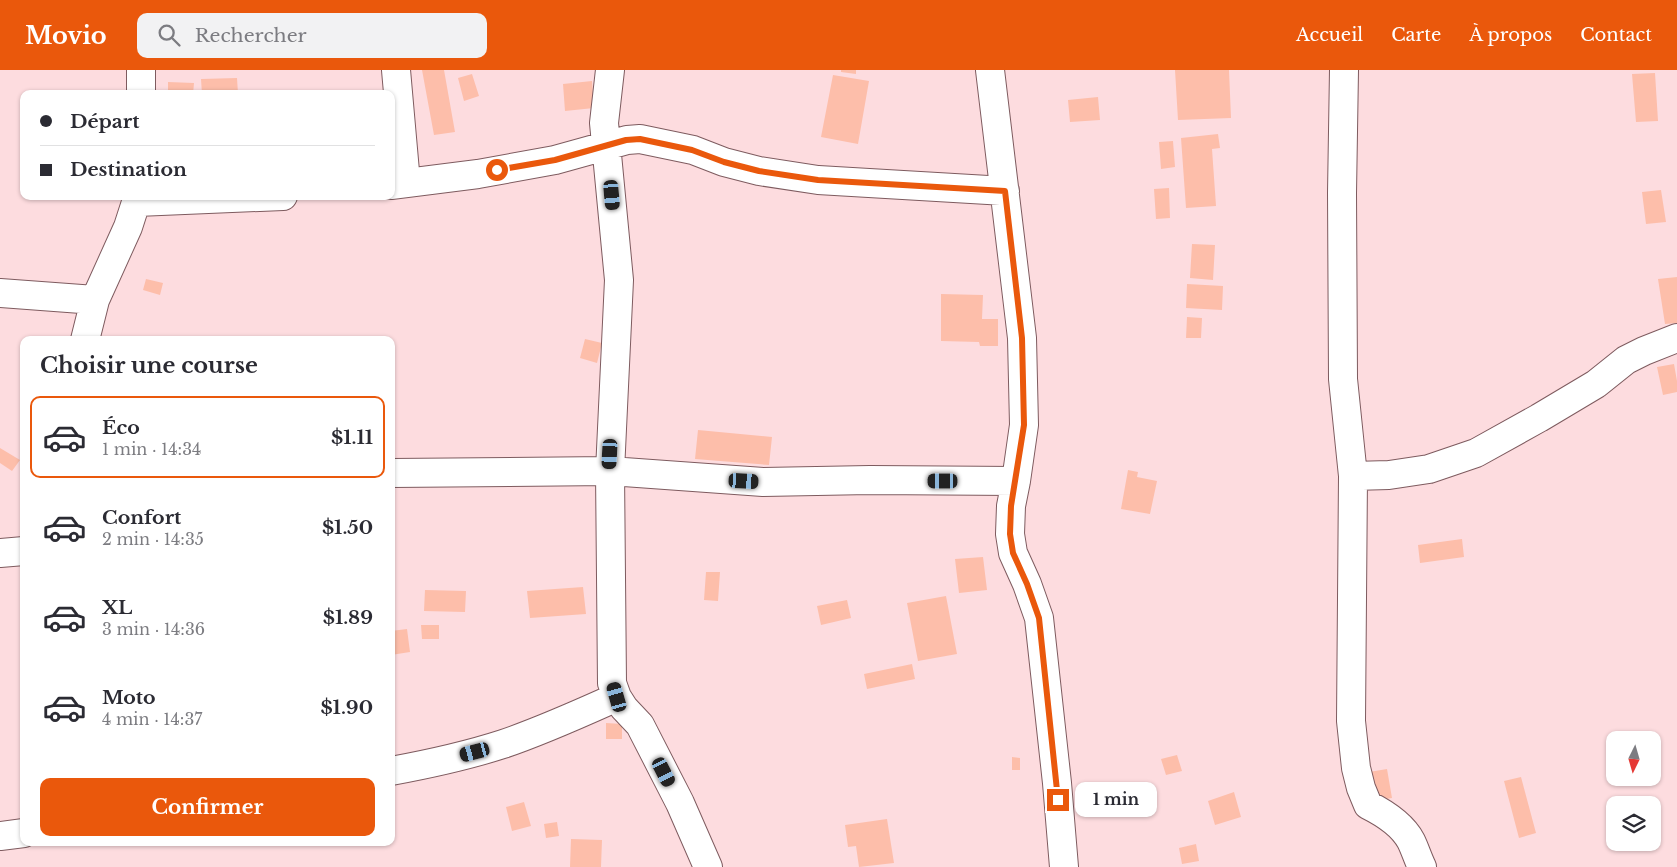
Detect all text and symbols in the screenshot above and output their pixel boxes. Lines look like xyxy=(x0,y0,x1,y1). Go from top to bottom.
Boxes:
search box xyxy=(137,13,487,58)
text: Movio xyxy=(25,21,107,50)
icon: search xyxy=(155,21,183,49)
text: Rechercher xyxy=(195,24,307,47)
text: Accueil xyxy=(1296,24,1363,46)
text: Carte xyxy=(1391,24,1441,46)
text: À propos xyxy=(1469,24,1552,46)
text: Contact xyxy=(1580,24,1652,46)
text: Départ xyxy=(70,110,139,133)
text: Destination xyxy=(70,158,187,181)
route start xyxy=(486,159,508,181)
car xyxy=(603,179,620,211)
text: Choisir une course xyxy=(40,352,258,379)
icon: car xyxy=(42,415,87,460)
text: Éco xyxy=(102,416,140,439)
text: $1.11 xyxy=(331,426,373,449)
text: 1 min · 14:34 xyxy=(102,439,201,459)
car xyxy=(601,439,618,469)
car xyxy=(728,473,759,489)
car xyxy=(928,474,958,489)
icon: car xyxy=(42,505,87,550)
text: Confort xyxy=(102,506,181,529)
text: $1.50 xyxy=(322,516,373,539)
text: 2 min · 14:35 xyxy=(102,529,204,549)
icon: car xyxy=(42,595,87,640)
text: XL xyxy=(102,596,132,619)
text: $1.89 xyxy=(323,606,373,629)
text: 3 min · 14:36 xyxy=(102,619,205,639)
car xyxy=(605,681,628,713)
icon: car xyxy=(42,685,87,730)
text: Moto xyxy=(102,686,156,709)
text: $1.90 xyxy=(320,696,373,719)
text: 4 min · 14:37 xyxy=(102,709,202,729)
north arrow xyxy=(1606,731,1661,786)
map controls xyxy=(1606,731,1661,851)
car xyxy=(458,741,491,763)
car xyxy=(650,755,677,789)
button: Confirmer xyxy=(40,778,375,836)
callout: 1 min xyxy=(1076,782,1158,818)
route end xyxy=(1047,789,1069,811)
text: 1 min xyxy=(1093,789,1139,809)
button: layers xyxy=(1606,796,1661,851)

